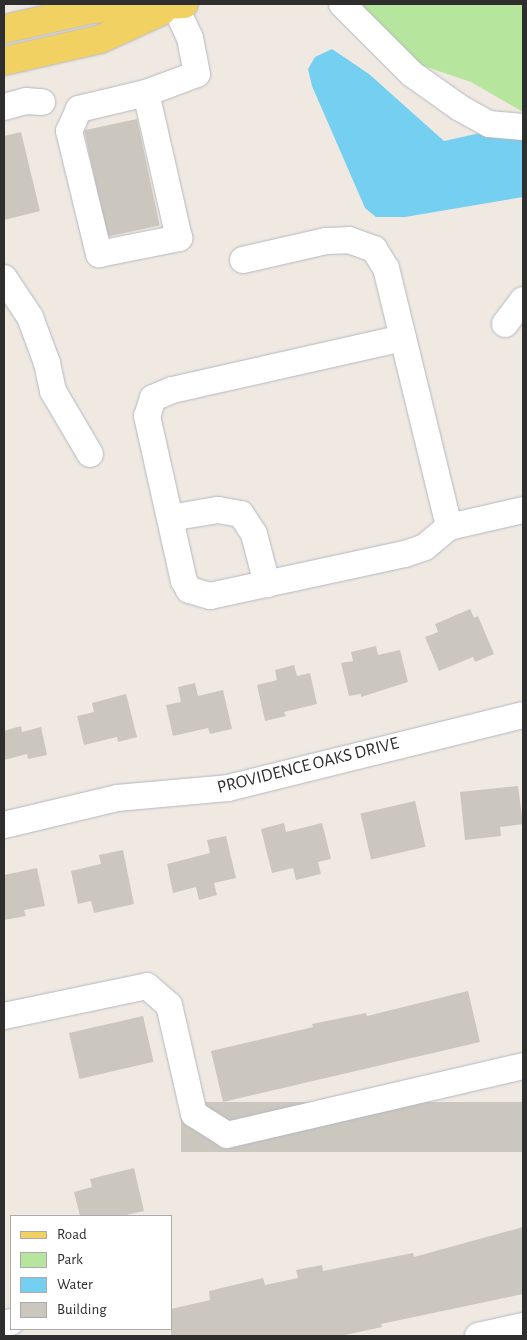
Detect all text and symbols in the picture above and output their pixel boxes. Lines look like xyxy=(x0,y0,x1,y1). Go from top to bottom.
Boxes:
street label: PROVIDENCE OAKS DRIVE xyxy=(215,733,401,799)
legend xyxy=(10,1215,172,1330)
text: Road xyxy=(57,1227,87,1242)
text: Park xyxy=(57,1252,83,1267)
text: Water xyxy=(57,1277,93,1292)
text: Building xyxy=(57,1302,107,1317)

